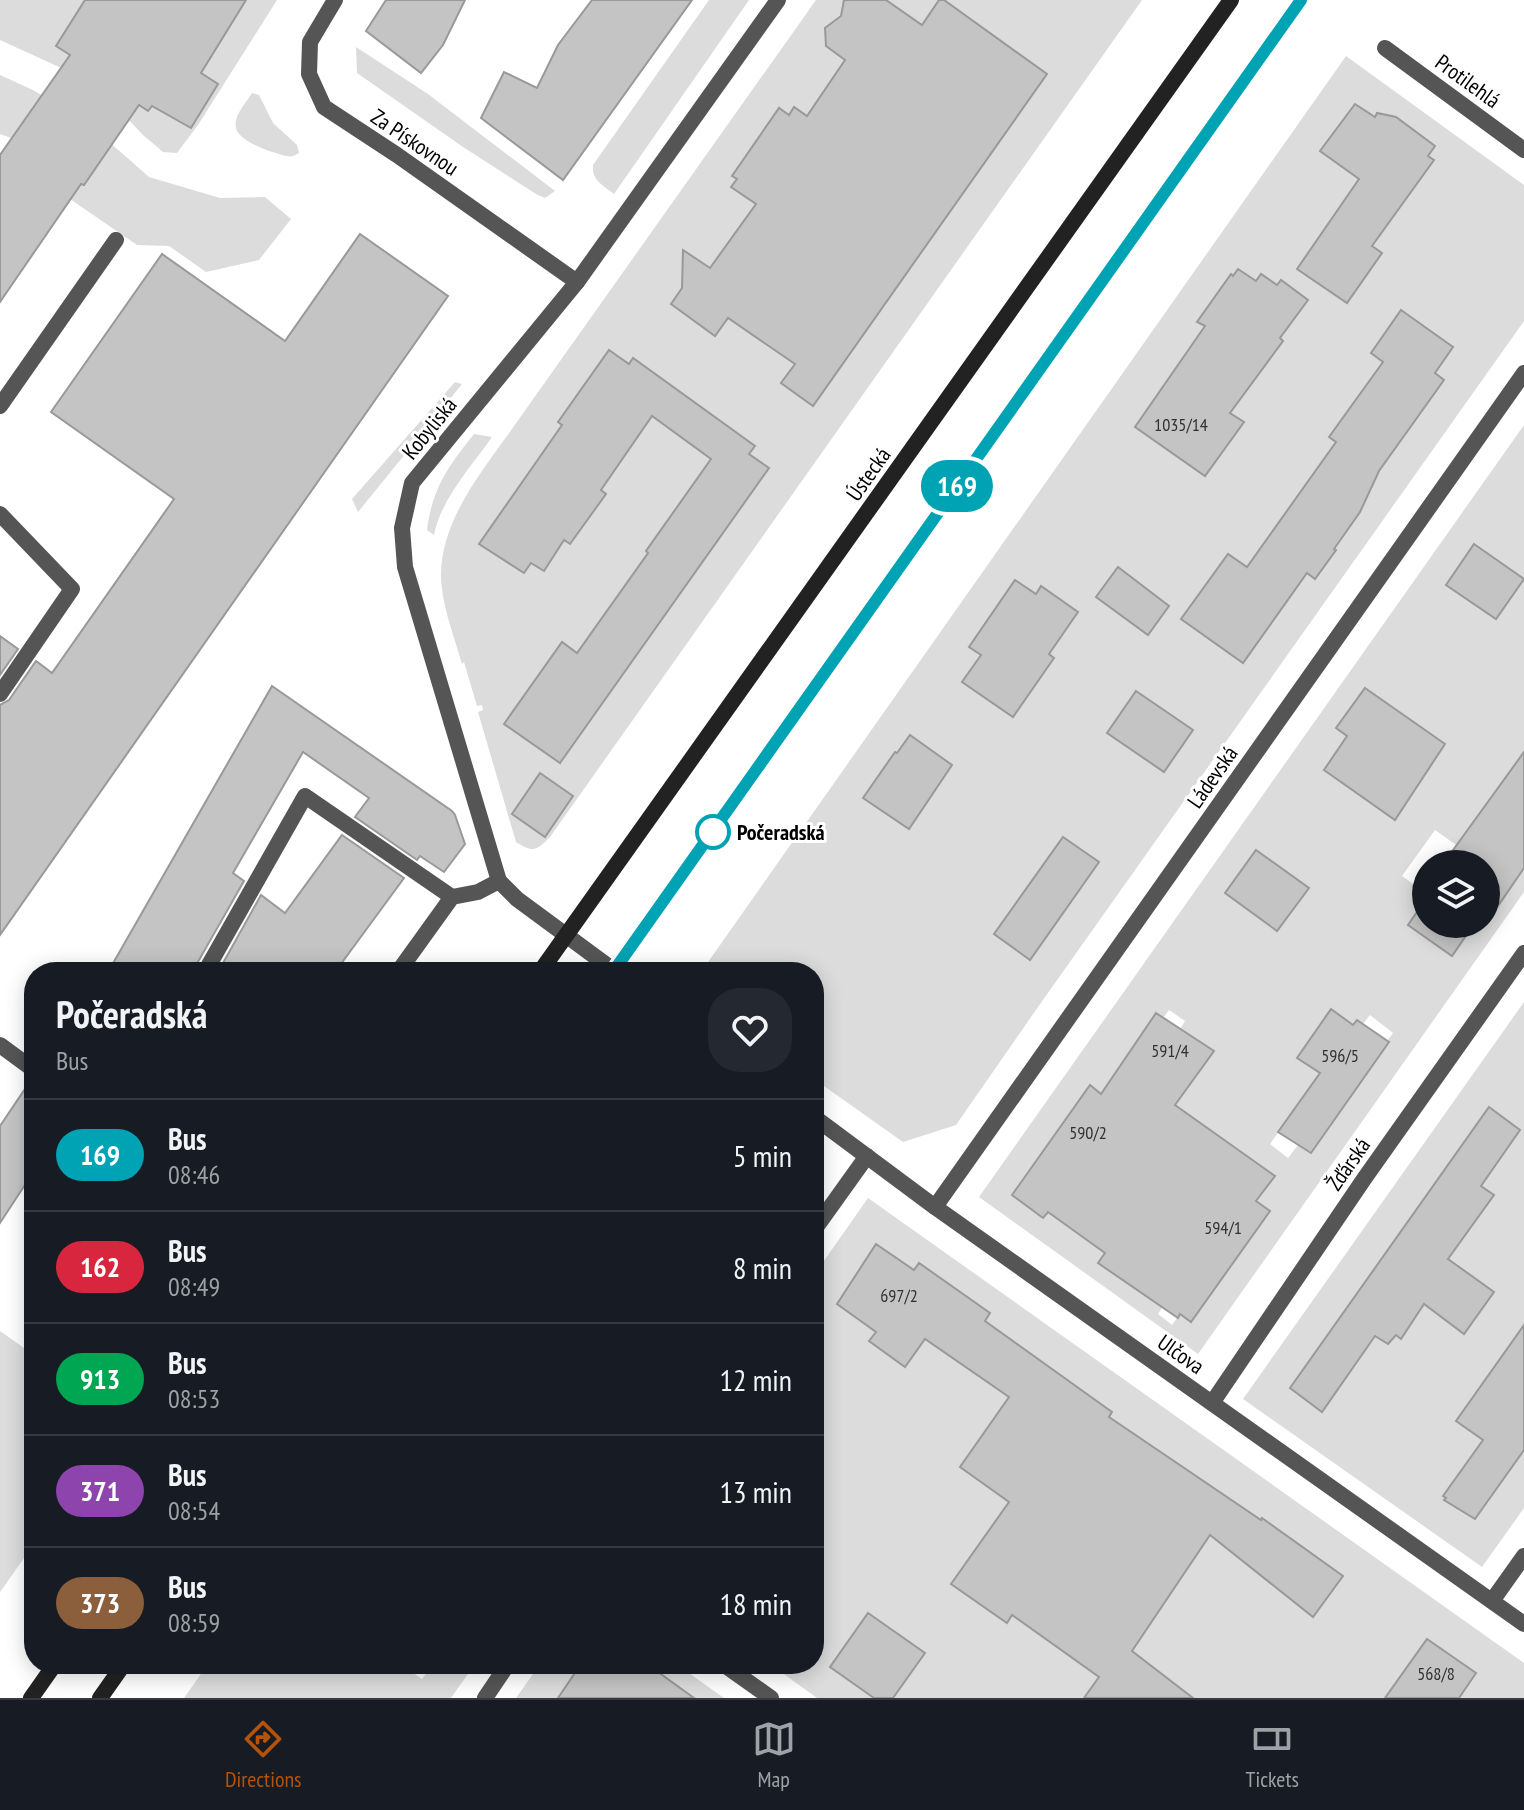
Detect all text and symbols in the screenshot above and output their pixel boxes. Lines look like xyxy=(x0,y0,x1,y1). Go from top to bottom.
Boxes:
street label: Protilehlá xyxy=(1430,48,1506,114)
street label: Za Pískovnou xyxy=(366,103,464,181)
street label: Kobyliská xyxy=(396,391,462,465)
house number: 1035/14 xyxy=(1154,413,1208,436)
street label: Ústecká xyxy=(840,442,896,506)
line badge: 169 xyxy=(911,460,1003,512)
text: 169 xyxy=(937,467,977,504)
street label: Ládevská xyxy=(1181,741,1243,813)
marker: Počeradská xyxy=(696,815,730,849)
place label: Počeradská xyxy=(737,818,825,846)
map controls xyxy=(1412,850,1500,938)
button: layers xyxy=(1412,850,1500,938)
button: heart xyxy=(708,988,792,1072)
text: Počeradská xyxy=(56,989,207,1038)
house number: 591/4 xyxy=(1151,1039,1189,1062)
text: Bus xyxy=(56,1044,88,1077)
house number: 596/5 xyxy=(1321,1044,1359,1067)
text: Bus xyxy=(168,1119,207,1158)
house number: 590/2 xyxy=(1069,1121,1107,1144)
street label: Žďárská xyxy=(1320,1132,1376,1196)
text: 169 xyxy=(80,1136,120,1173)
text: 5 min xyxy=(733,1136,792,1175)
text: 08:46 xyxy=(168,1158,220,1191)
house number: 594/1 xyxy=(1204,1216,1242,1239)
text: Bus xyxy=(168,1231,207,1270)
text: 162 xyxy=(80,1248,120,1285)
text: 8 min xyxy=(733,1248,792,1287)
text: 08:49 xyxy=(168,1270,220,1303)
house number: 697/2 xyxy=(880,1284,918,1307)
street label: Ulčova xyxy=(1152,1328,1210,1380)
text: Bus xyxy=(168,1343,207,1382)
text: 913 xyxy=(80,1360,120,1397)
text: 12 min xyxy=(719,1360,792,1399)
text: 08:53 xyxy=(168,1382,220,1415)
text: Bus xyxy=(168,1455,207,1494)
text: 371 xyxy=(80,1472,120,1509)
text: 13 min xyxy=(719,1472,792,1511)
text: 08:54 xyxy=(168,1494,220,1527)
text: Bus xyxy=(168,1567,207,1606)
text: 373 xyxy=(80,1584,120,1621)
text: 18 min xyxy=(719,1584,792,1623)
text: 08:59 xyxy=(168,1606,220,1639)
house number: 568/8 xyxy=(1417,1662,1455,1685)
tab: Directions xyxy=(225,1717,302,1793)
tab: Map xyxy=(752,1717,796,1793)
tab: Tickets xyxy=(1246,1717,1299,1793)

